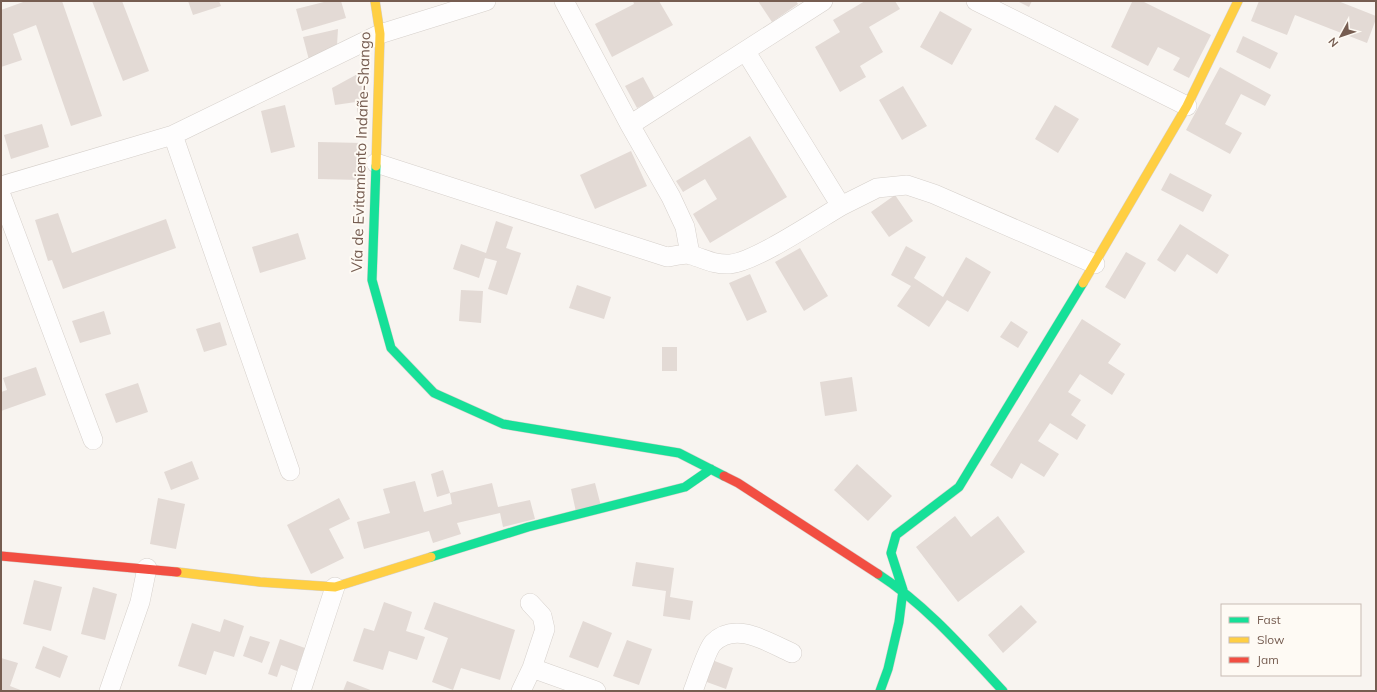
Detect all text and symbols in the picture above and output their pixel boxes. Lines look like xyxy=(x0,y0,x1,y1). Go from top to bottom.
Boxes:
north arrow xyxy=(1321,16,1361,56)
street label: Vía de Evitamiento Indañe-Shango xyxy=(347,31,374,273)
text: N xyxy=(1325,35,1341,50)
legend xyxy=(1221,604,1361,676)
text: Fast xyxy=(1257,612,1281,627)
text: Slow xyxy=(1257,632,1285,647)
text: Jam xyxy=(1257,652,1279,667)

